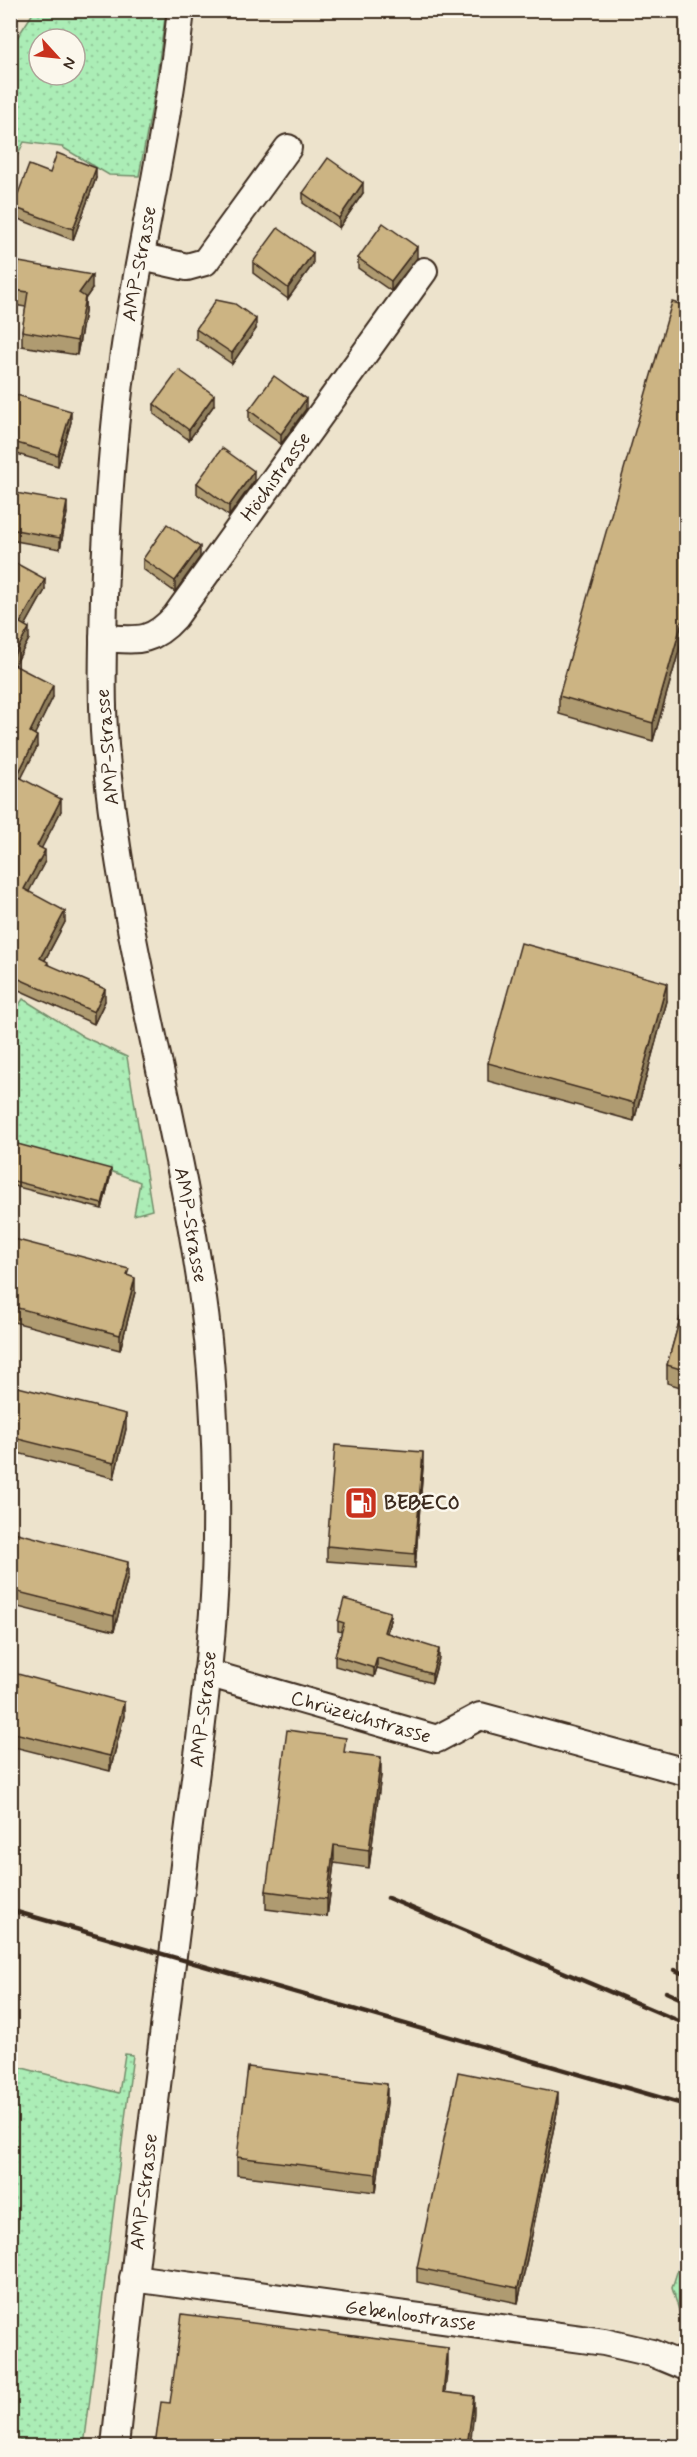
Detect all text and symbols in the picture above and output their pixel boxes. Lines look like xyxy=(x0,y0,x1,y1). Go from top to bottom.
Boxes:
north arrow xyxy=(27,27,87,87)
text: N xyxy=(57,54,81,73)
street label: AMP-Strasse xyxy=(116,204,163,323)
street label: Höchistrasse xyxy=(235,427,317,527)
street label: AMP-Strasse xyxy=(89,688,127,806)
street label: AMP-Strasse xyxy=(167,1165,213,1285)
fuel station icon: BEBECO xyxy=(343,1485,379,1521)
place label: BEBECO xyxy=(384,1490,460,1517)
street label: AMP-Strasse xyxy=(183,1650,223,1769)
street label: Chrüzeichstrasse xyxy=(287,1684,434,1750)
street label: AMP-Strasse xyxy=(124,2132,164,2251)
street label: Gebenloostrasse xyxy=(343,2293,478,2338)

